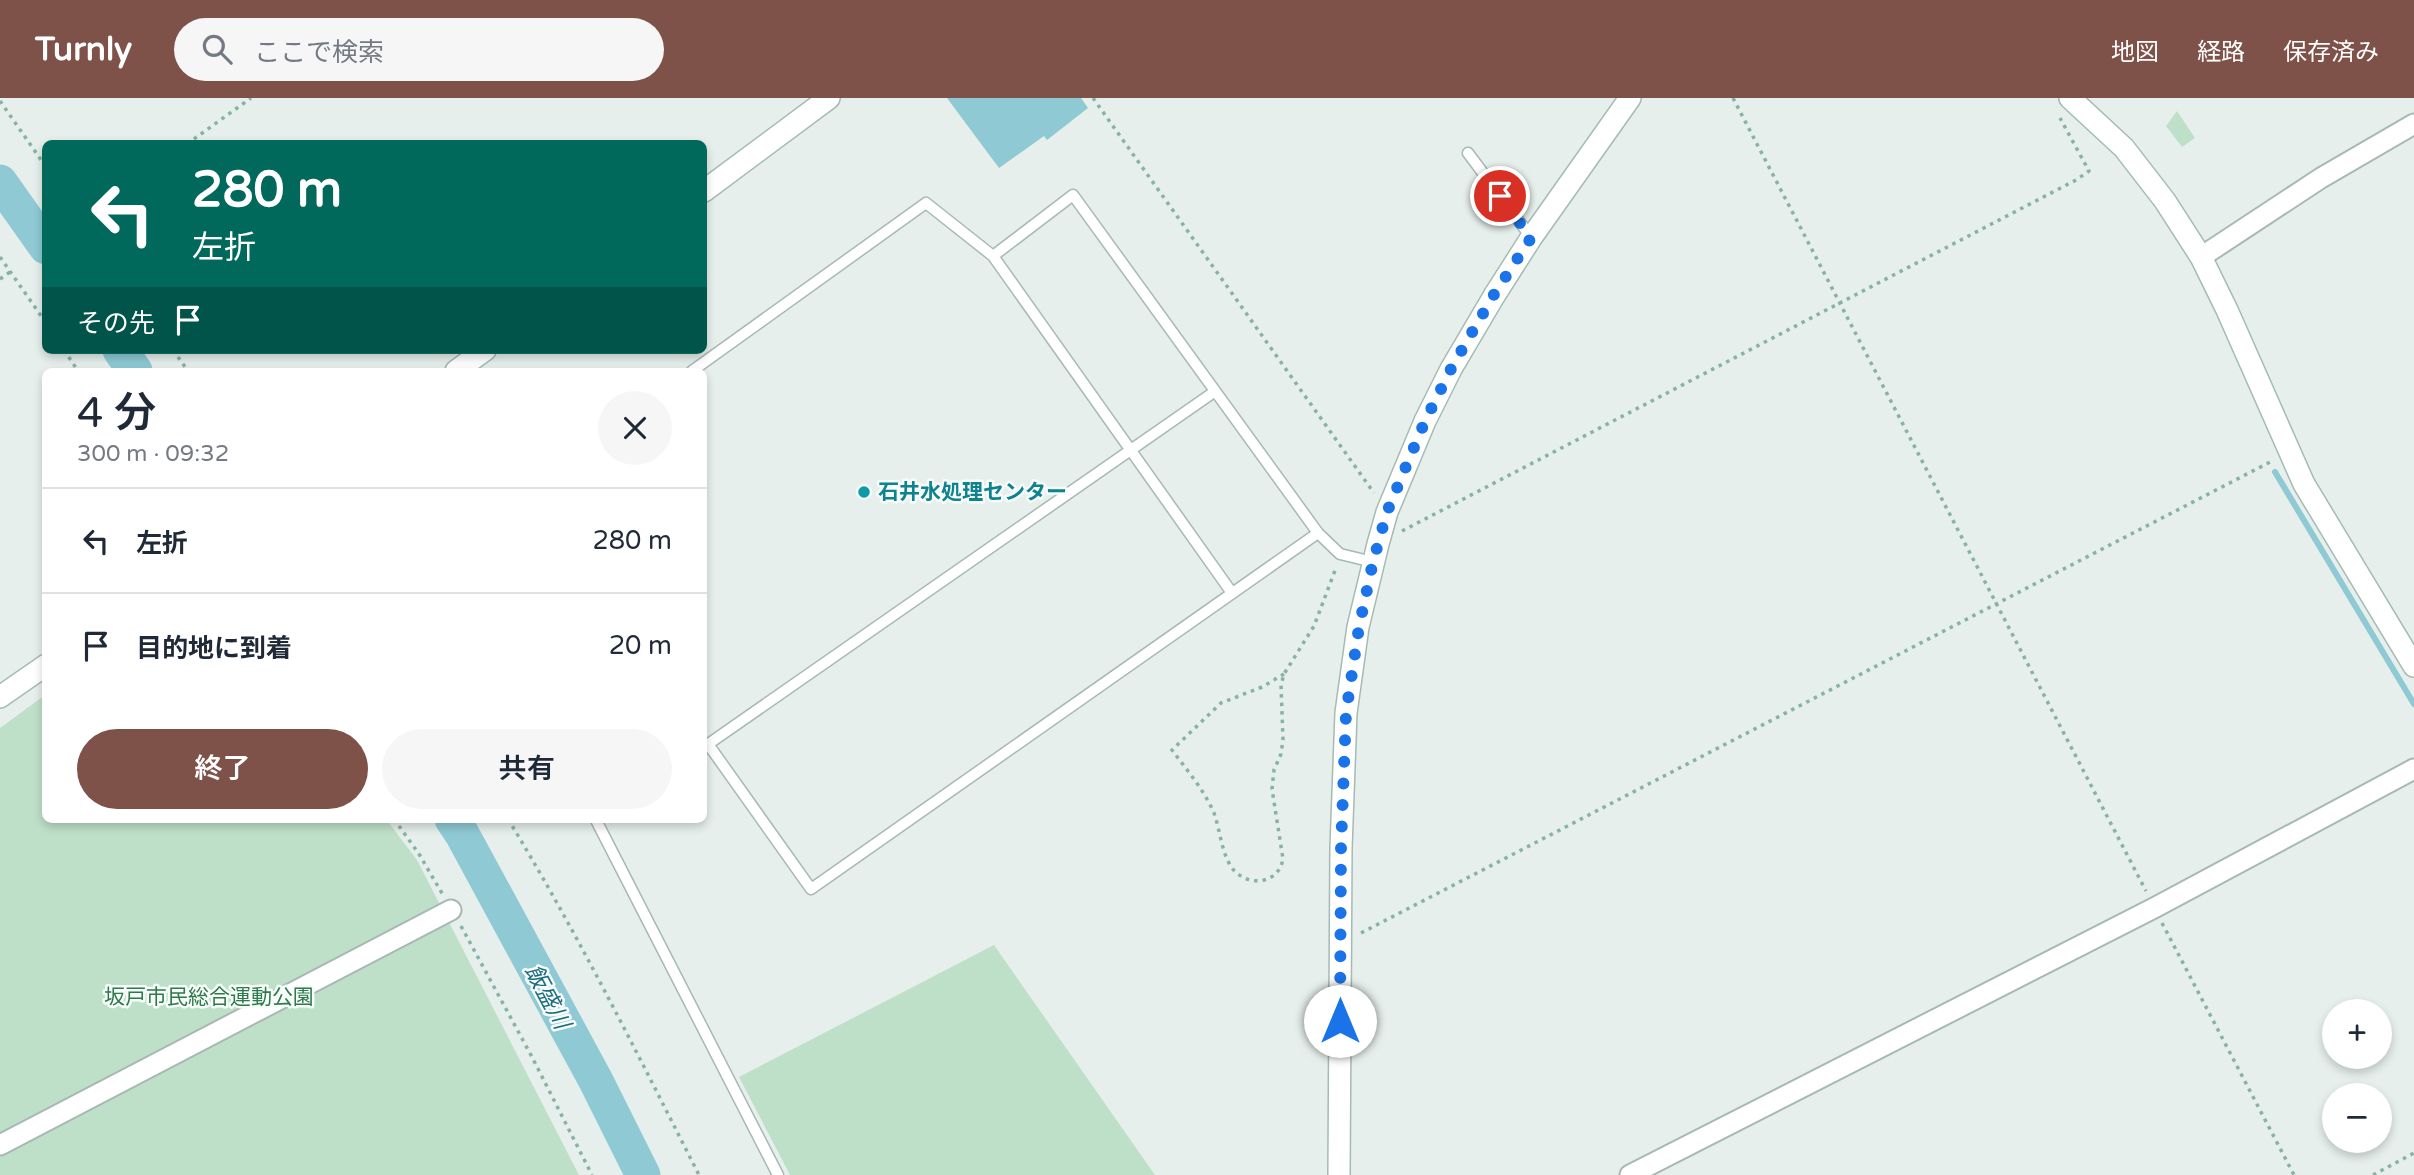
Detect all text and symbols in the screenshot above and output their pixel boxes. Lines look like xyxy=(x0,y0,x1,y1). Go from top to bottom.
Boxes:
search box xyxy=(174,18,664,81)
text: Turnly xyxy=(35,30,132,69)
icon: search xyxy=(198,30,236,68)
text: ここで検索 xyxy=(254,37,384,68)
text: 地図 xyxy=(2111,38,2159,67)
text: 経路 xyxy=(2197,38,2245,67)
text: 保存済み xyxy=(2283,38,2379,67)
text: 280 m xyxy=(192,161,342,220)
pin xyxy=(1470,166,1530,226)
icon: left xyxy=(77,168,168,259)
icon: arrive xyxy=(1481,177,1519,215)
text: 左折 xyxy=(192,229,256,267)
icon: arrive xyxy=(169,301,207,339)
text: その先 xyxy=(77,308,155,339)
text: 4 分 xyxy=(77,388,156,439)
button: close xyxy=(598,391,672,465)
text: 300 m · 09:32 xyxy=(77,440,229,468)
place label: 石井水処理センター xyxy=(878,480,1067,505)
marker: 石井水処理センター xyxy=(856,484,872,500)
icon: left xyxy=(77,522,115,560)
text: 280 m xyxy=(592,525,672,556)
text: 左折 xyxy=(136,528,188,559)
icon: arrive xyxy=(77,627,115,665)
text: 20 m xyxy=(609,630,672,661)
text: 目的地に到着 xyxy=(136,633,292,664)
button: 終了 xyxy=(77,729,368,809)
button: 共有 xyxy=(382,729,672,809)
water label: 飯盛川 xyxy=(518,960,577,1037)
position arrow xyxy=(1303,984,1377,1058)
park label: 坂戸市民総合運動公園 xyxy=(104,985,314,1010)
map controls xyxy=(2322,999,2392,1153)
button: + xyxy=(2322,999,2392,1069)
button: − xyxy=(2322,1083,2392,1153)

